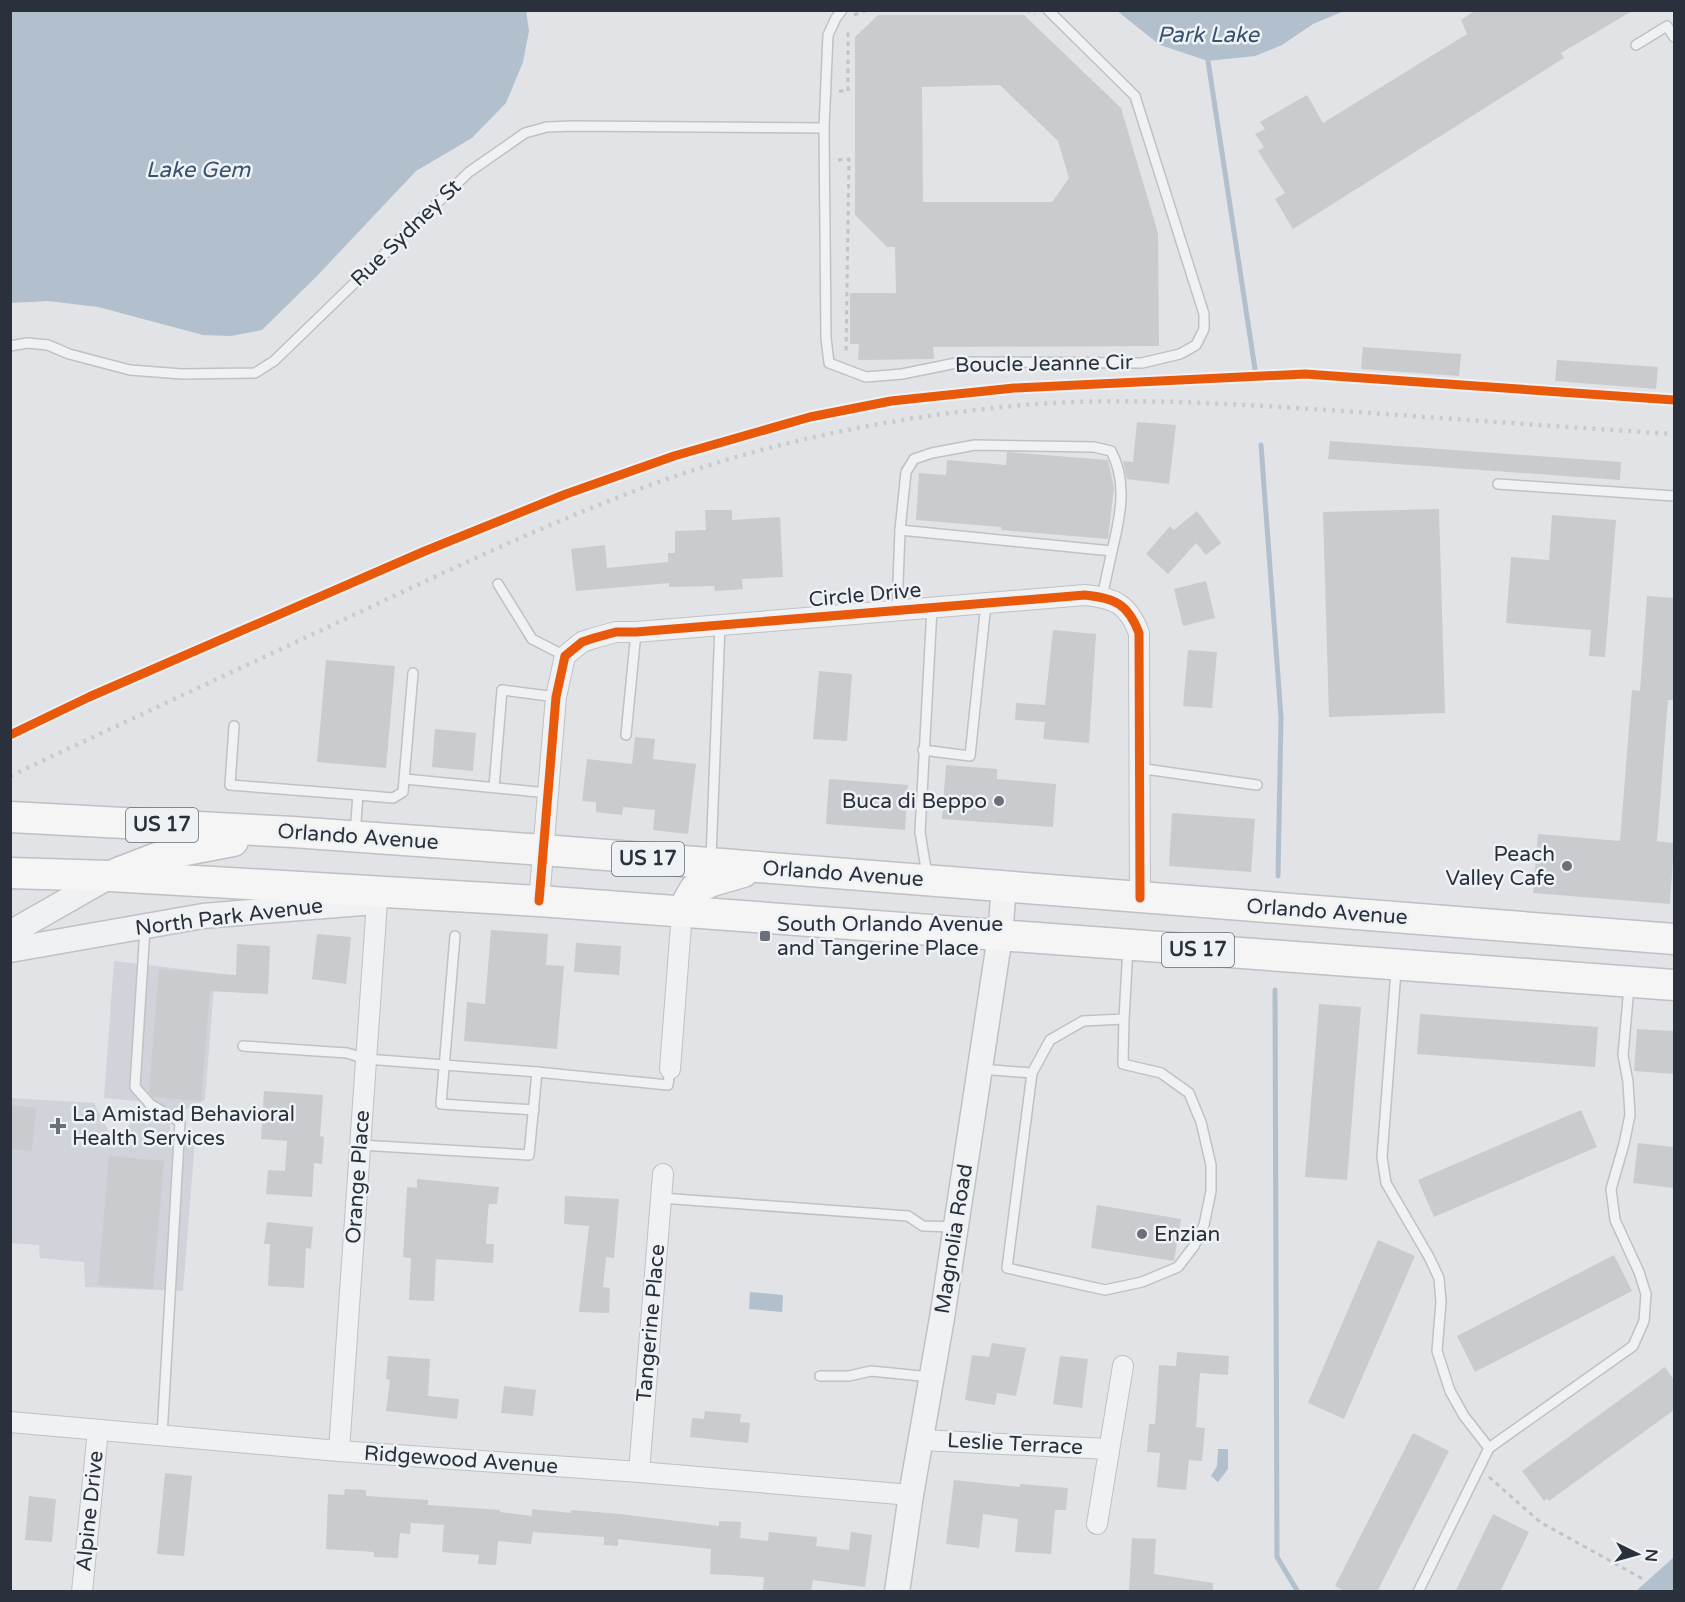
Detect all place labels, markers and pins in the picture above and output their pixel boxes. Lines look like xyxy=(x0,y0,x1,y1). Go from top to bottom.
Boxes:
place label: Buca di Beppo xyxy=(842,789,987,814)
marker: Buca di Beppo xyxy=(992,794,1006,808)
place label: Peach Valley Cafe xyxy=(1445,842,1555,891)
marker: Peach Valley Cafe xyxy=(1560,859,1574,873)
place label: South Orlando Avenue and Tangerine Place xyxy=(777,912,1003,961)
marker: South Orlando Avenue and Tangerine Place xyxy=(758,929,772,943)
place label: La Amistad Behavioral Health Services xyxy=(72,1102,295,1151)
marker: La Amistad Behavioral Health Services xyxy=(49,1117,67,1135)
place label: Enzian xyxy=(1154,1222,1220,1247)
marker: Enzian xyxy=(1135,1227,1149,1241)

